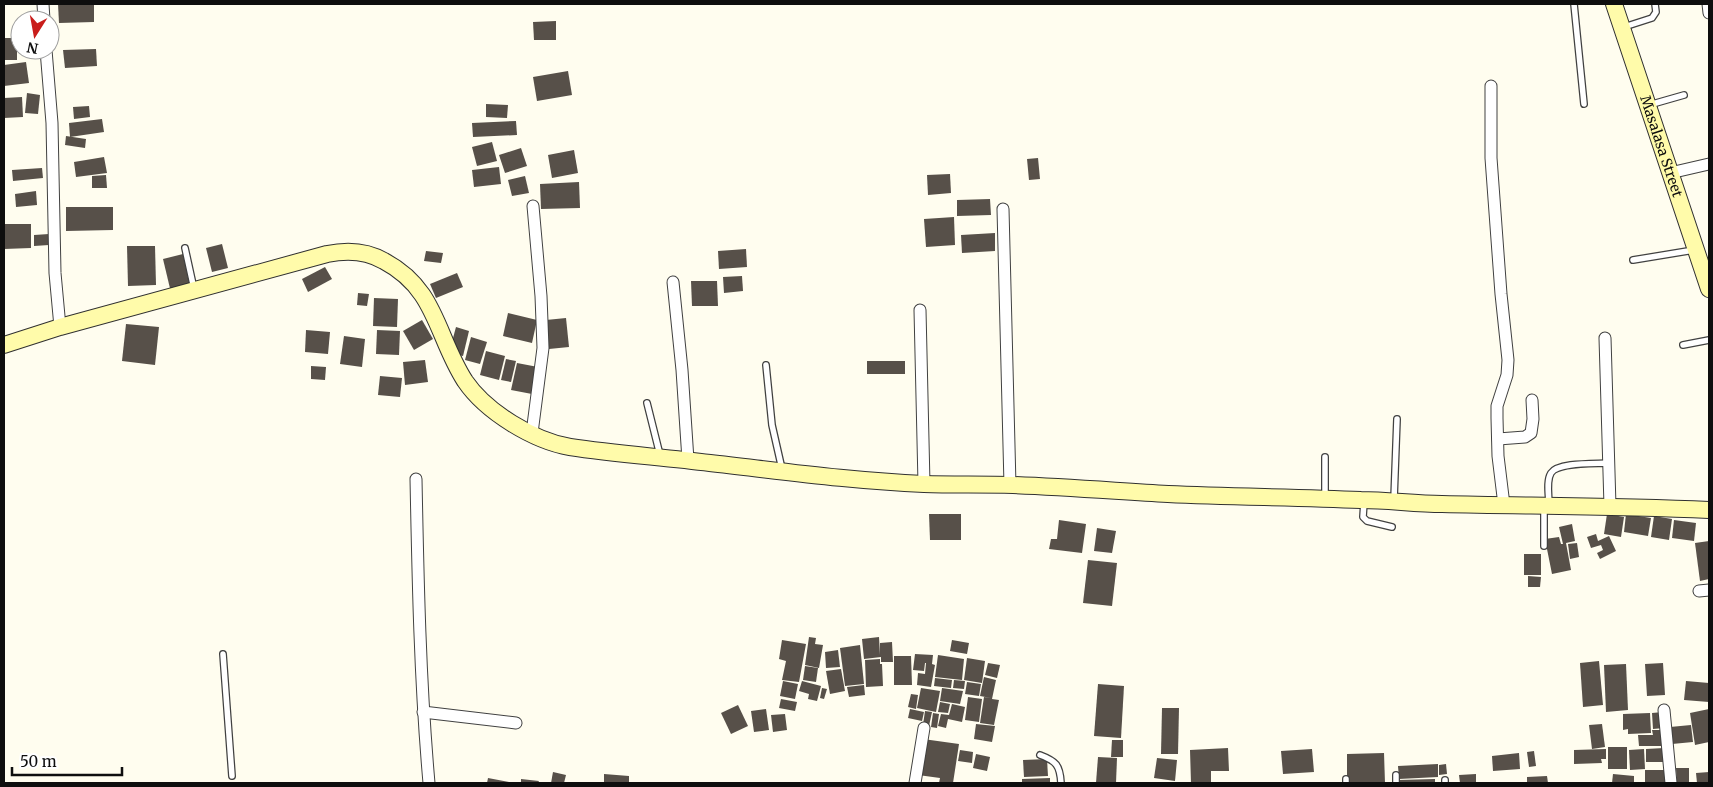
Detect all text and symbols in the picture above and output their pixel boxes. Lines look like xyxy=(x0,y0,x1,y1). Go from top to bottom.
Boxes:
north arrow xyxy=(10,10,60,60)
text: N xyxy=(25,38,40,58)
street label: Masalasa Street xyxy=(1636,93,1687,200)
scale bar xyxy=(12,744,122,776)
text: 50 m xyxy=(20,752,57,771)

